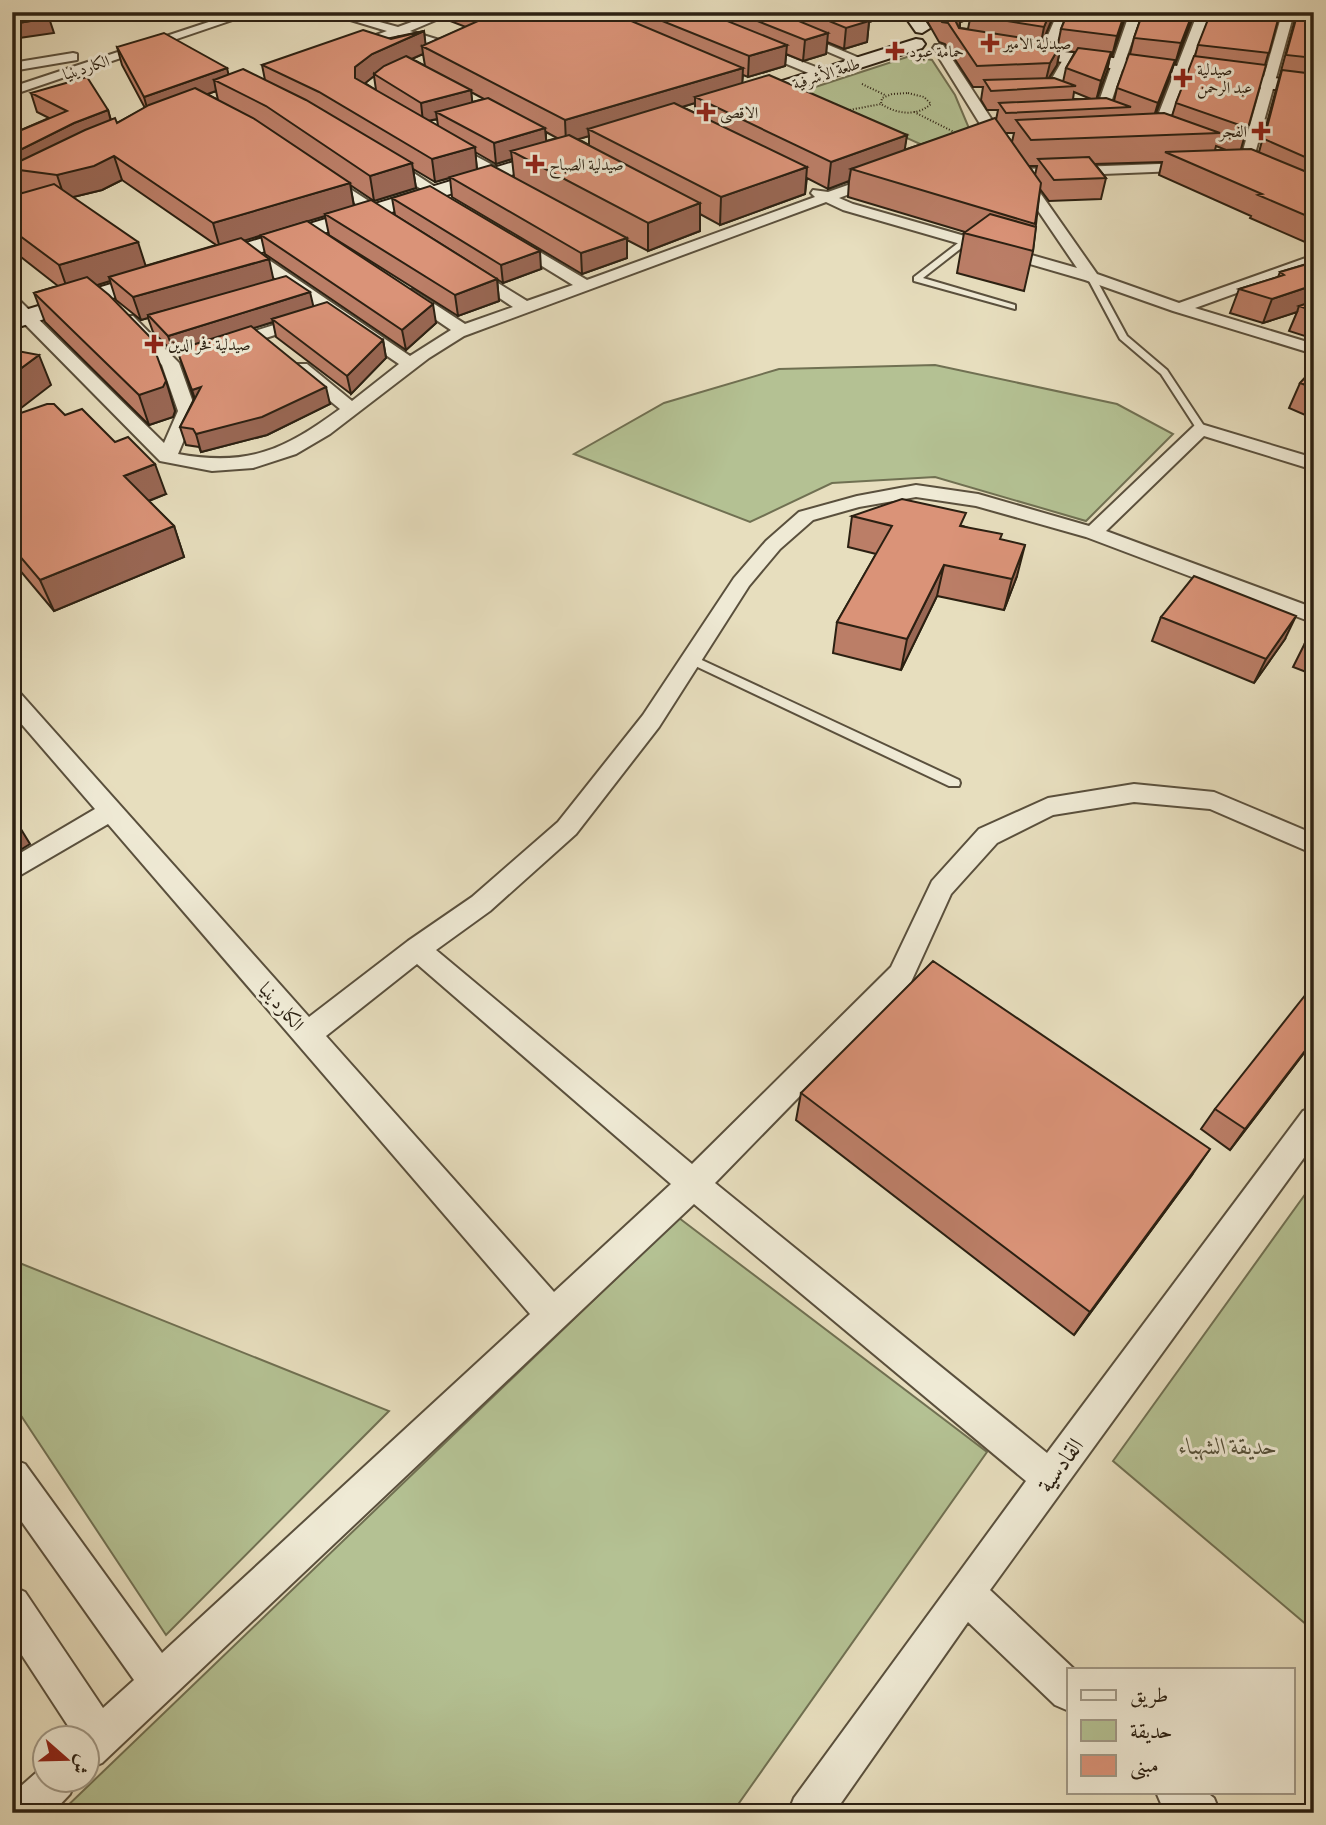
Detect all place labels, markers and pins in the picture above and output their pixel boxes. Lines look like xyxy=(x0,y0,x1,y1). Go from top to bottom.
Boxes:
place label: صيدلية الامير xyxy=(1002,34,1071,56)
marker: صيدلية الامير xyxy=(982,35,998,51)
place label: حمامة عبود xyxy=(909,42,964,64)
marker: حمامة عبود xyxy=(887,43,903,59)
place label: صيدلية عبد الرحمن xyxy=(1197,60,1252,100)
marker: صيدلية عبد الرحمن xyxy=(1175,70,1191,86)
place label: الاقصى xyxy=(720,103,758,125)
marker: الاقصى xyxy=(698,104,714,120)
place label: الفجر xyxy=(1217,122,1247,144)
marker: الفجر xyxy=(1253,123,1269,139)
place label: صيدلية الصباح xyxy=(549,155,624,179)
marker: صيدلية الصباح xyxy=(527,156,543,172)
place label: صيدلية فخر الدين xyxy=(168,335,251,357)
marker: صيدلية فخر الدين xyxy=(146,336,162,352)

